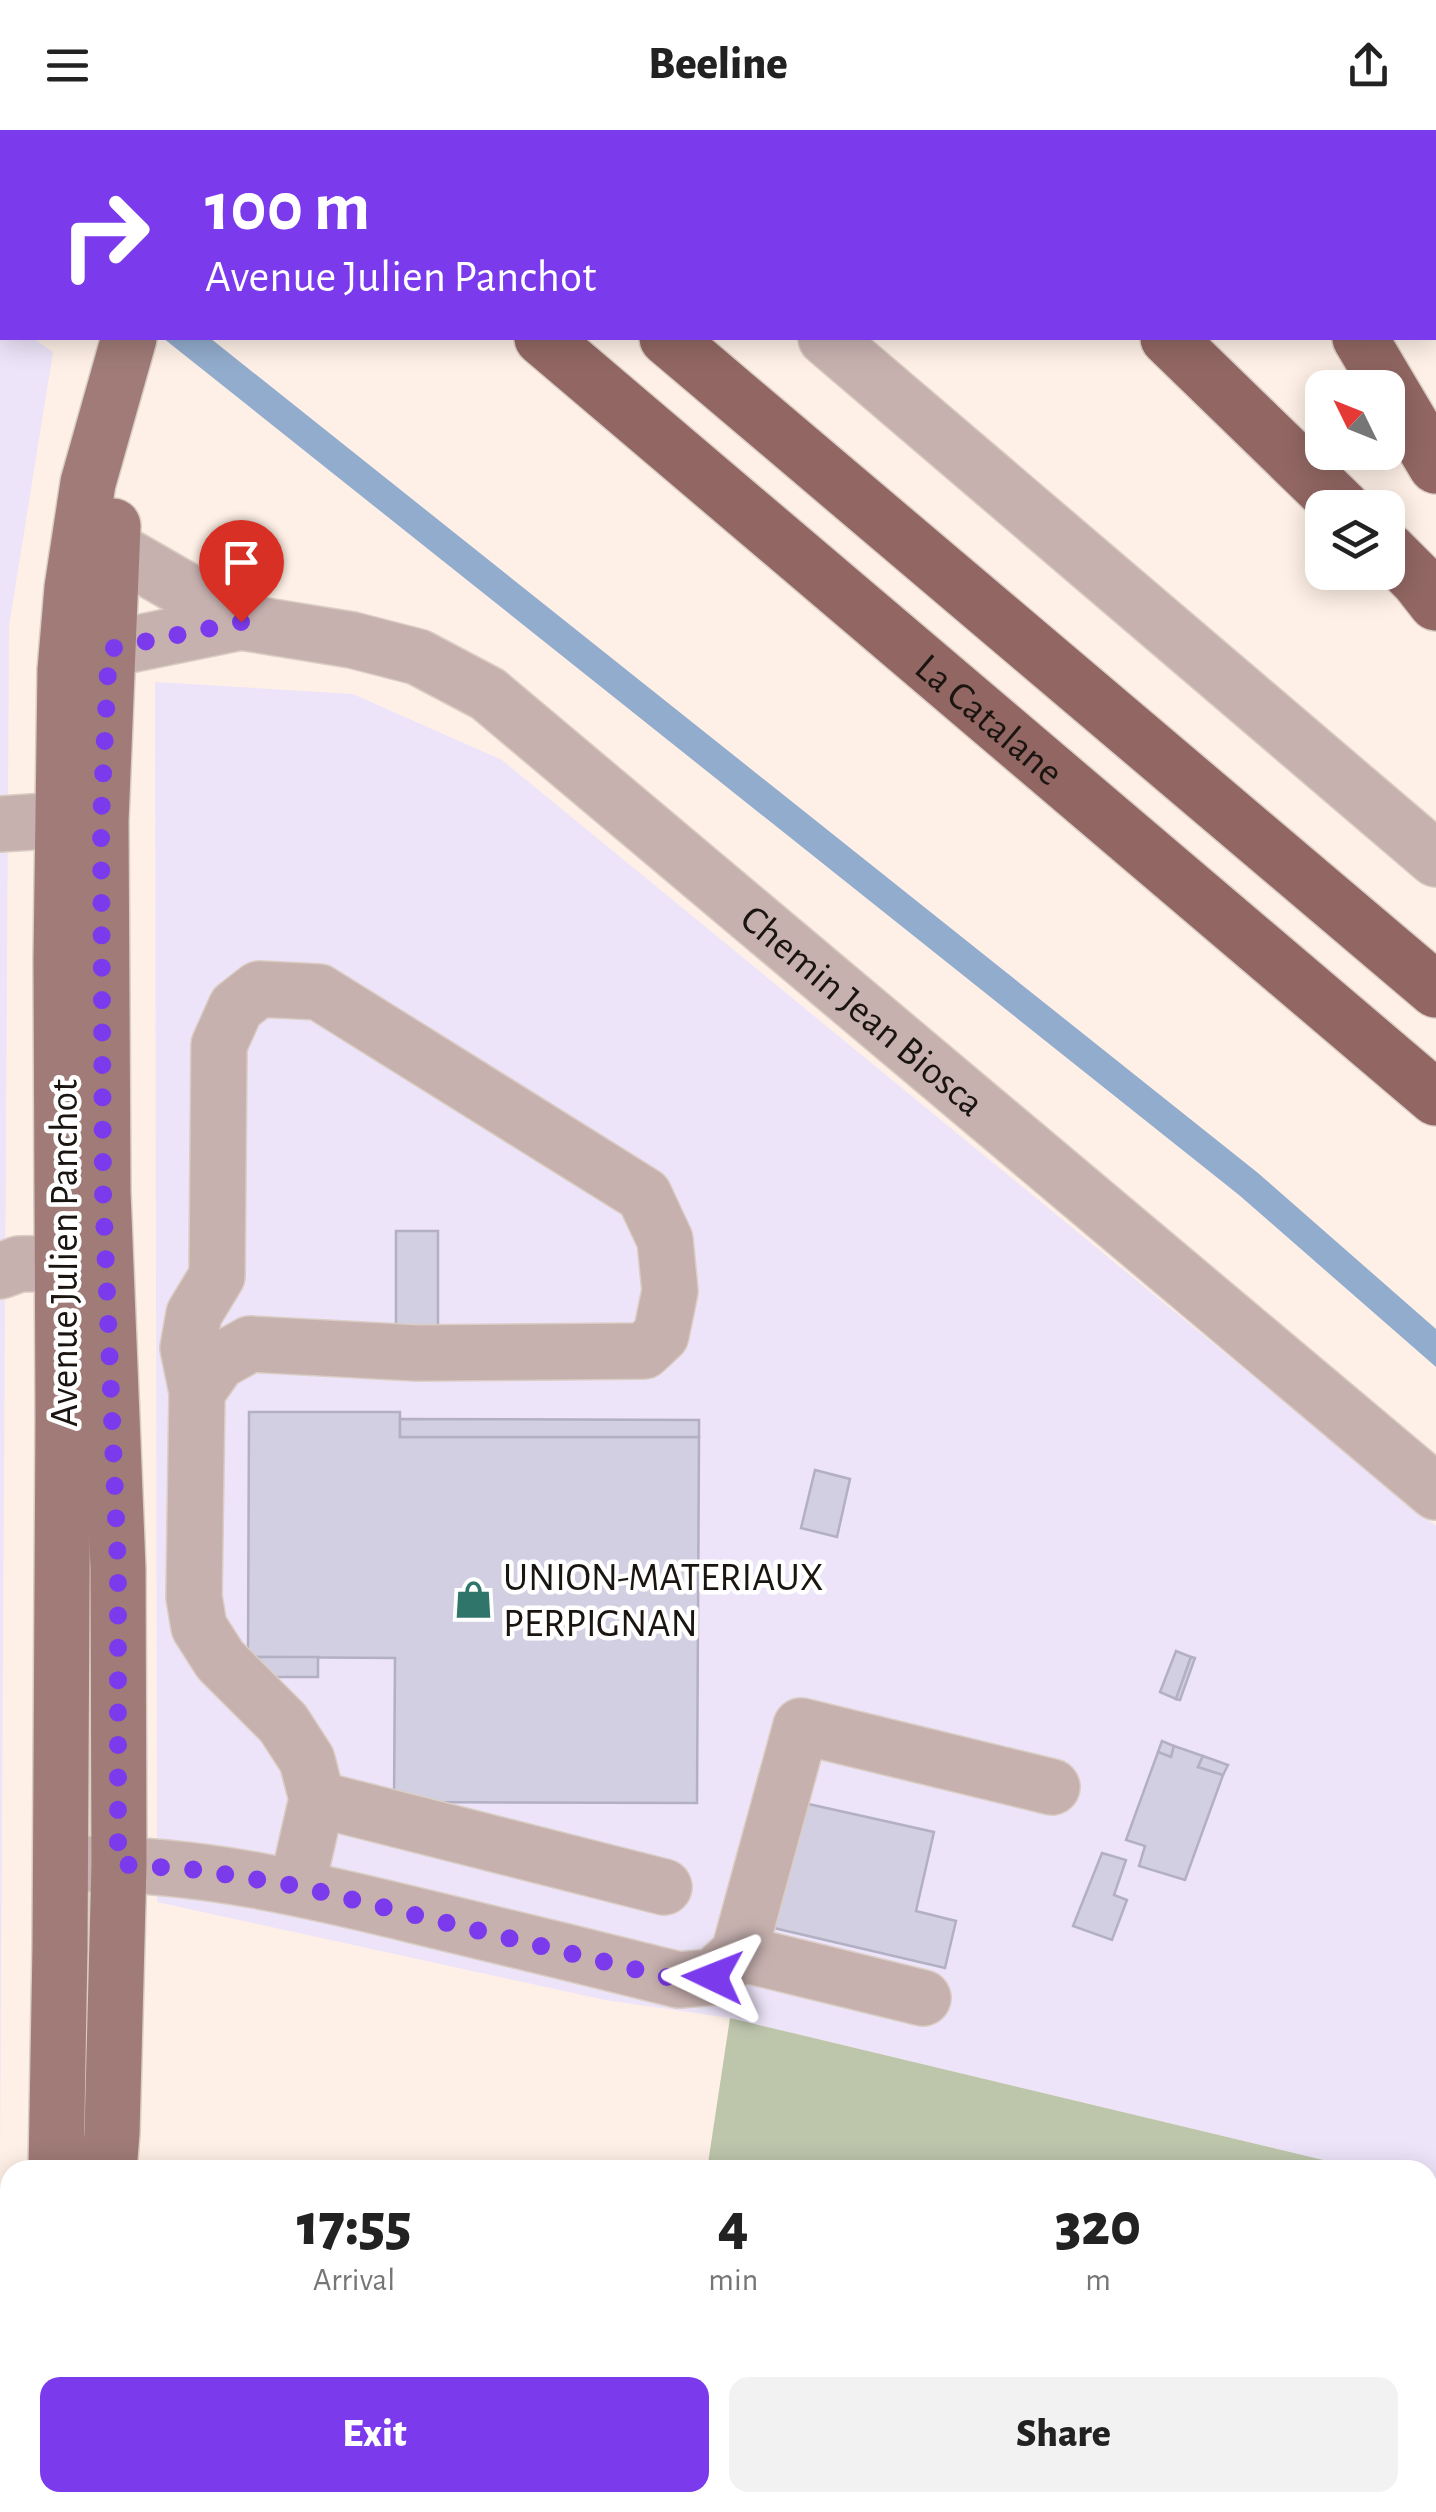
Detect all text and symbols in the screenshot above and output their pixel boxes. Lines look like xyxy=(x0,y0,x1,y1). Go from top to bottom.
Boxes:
icon: menu xyxy=(40,38,95,93)
icon: share xyxy=(1341,38,1396,93)
text: Beeline xyxy=(648,42,788,87)
icon: right xyxy=(40,170,170,300)
text: 100 m xyxy=(205,173,370,243)
text: Avenue Julien Panchot xyxy=(205,255,596,300)
north arrow xyxy=(1305,370,1405,470)
map controls xyxy=(1305,370,1405,590)
button: layers xyxy=(1305,490,1405,590)
pin xyxy=(199,520,284,623)
icon: arrive xyxy=(214,535,269,590)
street label: La Catalane xyxy=(907,647,1070,794)
street label: Chemin Jean Biosca xyxy=(733,898,991,1124)
street label: Avenue Julien Panchot xyxy=(45,1079,85,1427)
place label: UNION-MATERIAUX PERPIGNAN xyxy=(503,1558,824,1644)
shop icon: UNION-MATERIAUX PERPIGNAN xyxy=(452,1578,494,1620)
position arrow xyxy=(661,1925,765,2029)
text: 17:55 xyxy=(297,2196,412,2256)
text: 4 xyxy=(718,2196,749,2256)
text: 320 xyxy=(1055,2196,1141,2256)
text: Arrival xyxy=(313,2264,395,2296)
text: min xyxy=(708,2264,758,2296)
text: m xyxy=(1085,2264,1111,2296)
button: Exit xyxy=(40,2377,709,2492)
button: Share xyxy=(729,2377,1398,2492)

